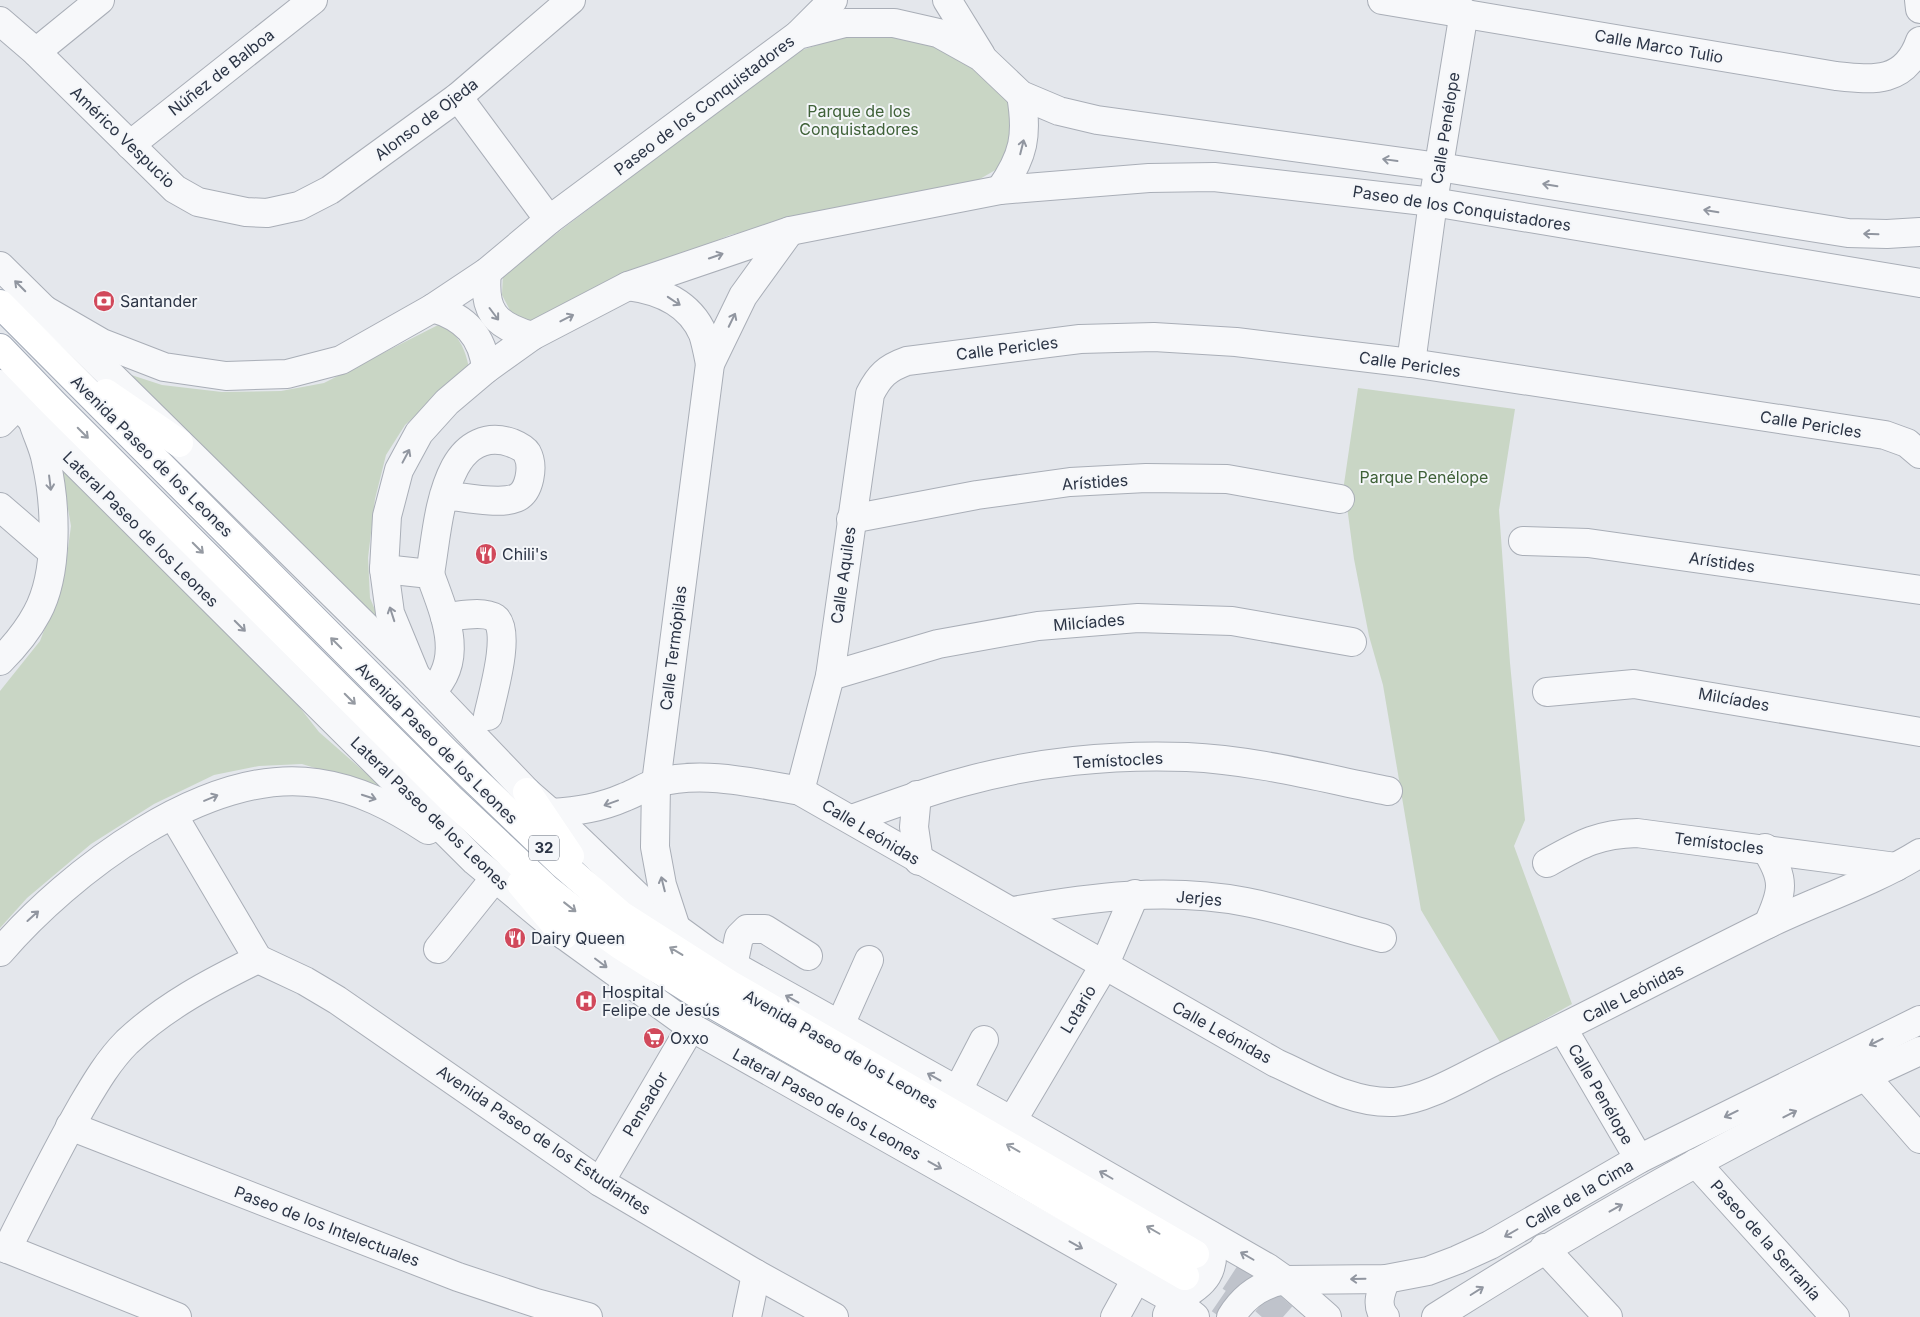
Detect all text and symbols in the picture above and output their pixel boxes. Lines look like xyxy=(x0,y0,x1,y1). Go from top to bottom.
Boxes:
street label: Núñez de Balboa xyxy=(164,24,278,120)
street label: Calle Marco Tulio xyxy=(1593,25,1725,67)
street label: Paseo de los Conquistadores xyxy=(610,31,798,179)
street label: Calle Penélope xyxy=(1426,71,1464,185)
street label: Alonso de Ojeda xyxy=(370,74,482,164)
street label: Américo Vespucio xyxy=(67,82,179,192)
park label: Parque de los Conquistadores xyxy=(799,101,919,139)
one-way arrow xyxy=(1018,140,1027,156)
one-way arrow xyxy=(1382,155,1398,165)
one-way arrow xyxy=(1543,180,1559,190)
street label: Paseo de los Conquistadores xyxy=(1351,181,1573,235)
one-way arrow xyxy=(1703,206,1719,216)
one-way arrow xyxy=(1864,229,1880,239)
one-way arrow xyxy=(708,251,724,260)
one-way arrow xyxy=(14,280,26,292)
bank icon: Santander xyxy=(92,289,116,313)
place label: Santander xyxy=(120,291,198,311)
one-way arrow xyxy=(667,296,681,306)
one-way arrow xyxy=(489,307,499,321)
one-way arrow xyxy=(559,313,574,323)
one-way arrow xyxy=(728,313,737,328)
street label: Calle Pericles xyxy=(955,332,1059,364)
street label: Calle Pericles xyxy=(1358,347,1462,381)
street label: Avenida Paseo de los Leones xyxy=(67,371,237,541)
street label: Calle Pericles xyxy=(1759,406,1863,442)
one-way arrow xyxy=(77,427,89,439)
street label: Lateral Paseo de los Leones xyxy=(59,447,223,611)
one-way arrow xyxy=(402,450,412,464)
park label: Parque Penélope xyxy=(1360,467,1488,487)
street label: Arístides xyxy=(1061,470,1129,494)
one-way arrow xyxy=(45,474,55,490)
street label: Calle Aquiles xyxy=(826,525,860,625)
one-way arrow xyxy=(192,541,204,554)
restaurant icon: Chili's xyxy=(474,542,498,566)
place label: Chili's xyxy=(502,544,548,564)
street label: Arístides xyxy=(1688,547,1756,577)
street label: Calle Termópilas xyxy=(655,584,691,712)
one-way arrow xyxy=(386,607,396,623)
street label: Milcíades xyxy=(1052,609,1126,635)
one-way arrow xyxy=(233,620,245,632)
one-way arrow xyxy=(331,637,343,649)
street label: Avenida Paseo de los Leones xyxy=(352,658,522,828)
street label: Milcíades xyxy=(1697,683,1771,715)
one-way arrow xyxy=(344,693,356,705)
street label: Lateral Paseo de los Leones xyxy=(347,732,513,894)
street label: Temístocles xyxy=(1072,748,1164,772)
one-way arrow xyxy=(203,793,218,803)
one-way arrow xyxy=(361,793,377,802)
street label: Calle Leónidas xyxy=(818,795,924,869)
one-way arrow xyxy=(604,799,619,808)
street label: Temístocles xyxy=(1673,828,1765,858)
road number: 32 xyxy=(529,836,559,860)
one-way arrow xyxy=(657,877,667,893)
street label: Jerjes xyxy=(1175,886,1223,910)
one-way arrow xyxy=(563,902,577,912)
one-way arrow xyxy=(26,910,39,922)
restaurant icon: Dairy Queen xyxy=(503,926,527,950)
place label: Dairy Queen xyxy=(531,928,625,948)
one-way arrow xyxy=(670,946,684,956)
one-way arrow xyxy=(594,958,607,969)
street label: Calle Leónidas xyxy=(1579,959,1687,1027)
street label: Lotario xyxy=(1056,981,1100,1037)
place label: Hospital Felipe de Jesús xyxy=(602,982,720,1020)
street label: Avenida Paseo de los Leones xyxy=(740,985,942,1113)
hospital icon: Hospital Felipe de Jesús xyxy=(574,989,598,1013)
one-way arrow xyxy=(785,993,800,1003)
street label: Calle Leónidas xyxy=(1169,996,1275,1068)
supermarket icon: Oxxo xyxy=(642,1026,666,1050)
place label: Oxxo xyxy=(670,1028,709,1048)
one-way arrow xyxy=(1869,1037,1884,1047)
street label: Calle Penélope xyxy=(1564,1040,1638,1148)
street label: Lateral Paseo de los Leones xyxy=(729,1044,925,1164)
street label: Avenida Paseo de los Estudiantes xyxy=(433,1061,655,1219)
street label: Pensador xyxy=(618,1068,672,1140)
one-way arrow xyxy=(927,1072,942,1082)
one-way arrow xyxy=(1782,1109,1797,1118)
one-way arrow xyxy=(1724,1110,1739,1119)
one-way arrow xyxy=(1006,1143,1020,1153)
street label: Calle de la Cima xyxy=(1521,1155,1637,1233)
one-way arrow xyxy=(927,1160,942,1170)
one-way arrow xyxy=(1099,1169,1114,1179)
street label: Paseo de la Serranía xyxy=(1707,1176,1825,1304)
street label: Paseo de los Intelectuales xyxy=(231,1181,423,1271)
one-way arrow xyxy=(1609,1203,1624,1213)
one-way arrow xyxy=(1147,1224,1161,1234)
one-way arrow xyxy=(1504,1228,1519,1238)
one-way arrow xyxy=(1069,1240,1083,1250)
one-way arrow xyxy=(1240,1250,1254,1260)
one-way arrow xyxy=(1350,1274,1366,1284)
one-way arrow xyxy=(1469,1286,1483,1296)

